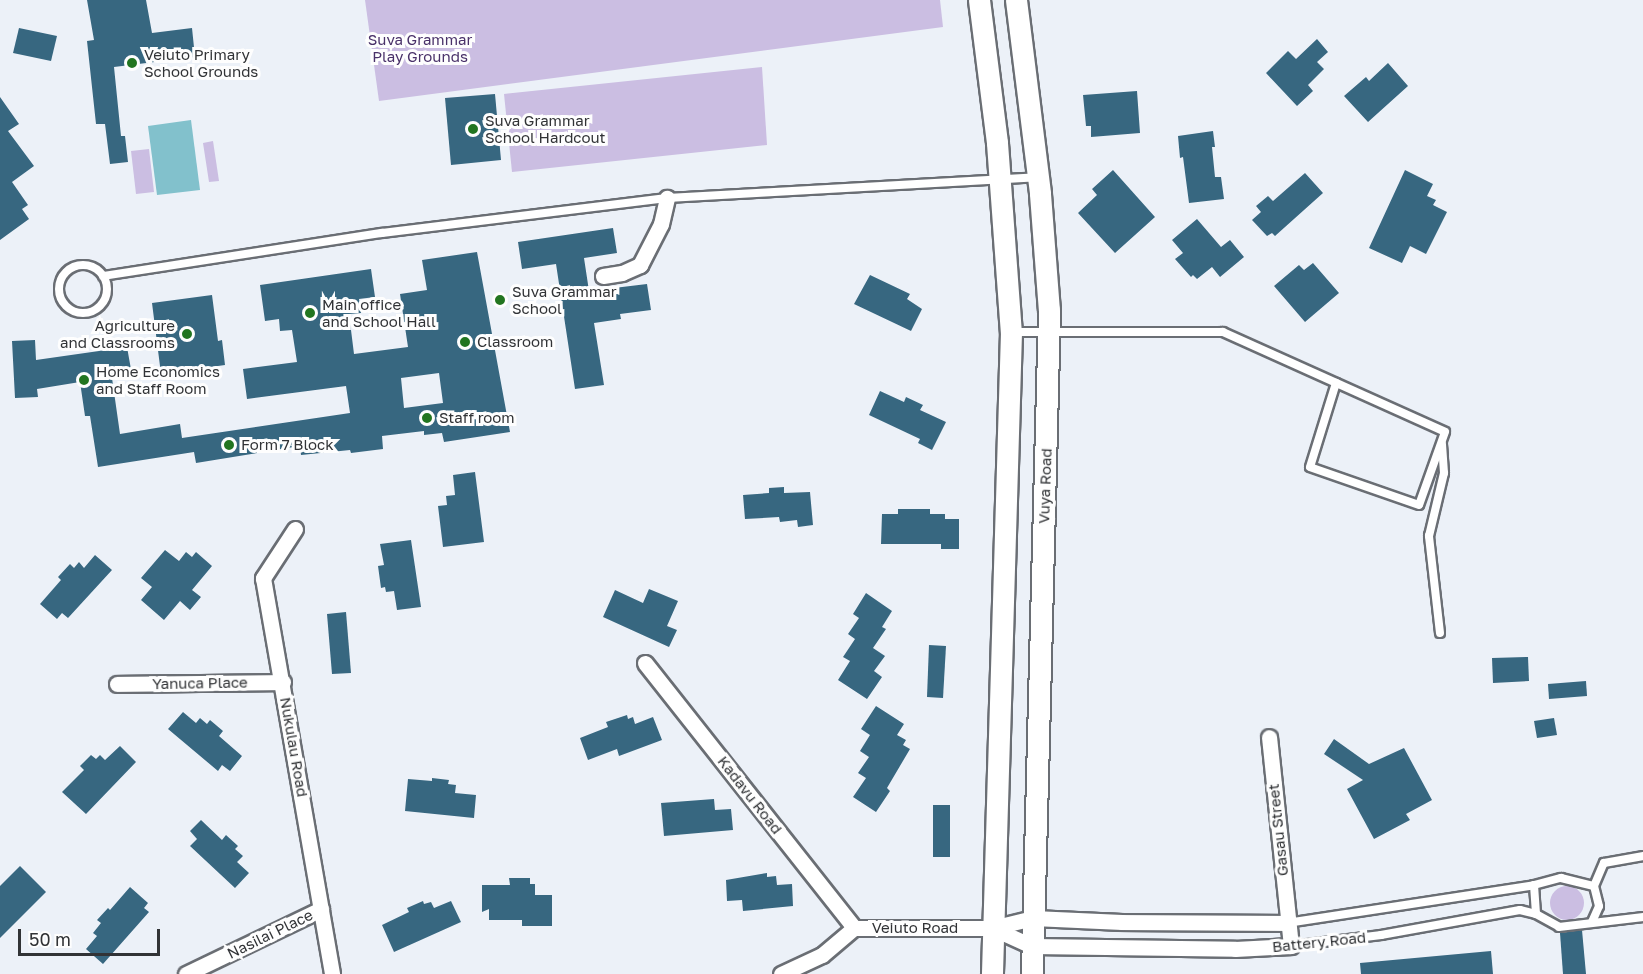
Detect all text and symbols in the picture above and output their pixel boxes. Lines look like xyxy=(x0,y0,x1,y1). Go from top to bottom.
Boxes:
park label: Suva Grammar Play Grounds xyxy=(368,30,472,65)
place label: Veiuto Primary School Grounds xyxy=(144,45,258,80)
marker: Veiuto Primary School Grounds xyxy=(125,56,139,70)
place label: Suva Grammar School Hardcout xyxy=(485,111,606,146)
marker: Suva Grammar School Hardcout xyxy=(466,122,480,136)
place label: Suva Grammar School xyxy=(512,282,616,317)
marker: Suva Grammar School xyxy=(493,293,507,307)
place label: Main office and School Hall xyxy=(322,295,436,330)
marker: Main office and School Hall xyxy=(303,306,317,320)
place label: Agriculture and Classrooms xyxy=(60,316,175,351)
marker: Agriculture and Classrooms xyxy=(180,327,194,341)
place label: Classroom xyxy=(477,333,553,351)
marker: Classroom xyxy=(458,335,472,349)
place label: Home Economics and Staff Room xyxy=(96,362,220,397)
marker: Home Economics and Staff Room xyxy=(77,373,91,387)
place label: Staff room xyxy=(439,409,515,427)
marker: Staff room xyxy=(420,411,434,425)
place label: Form 7 Block xyxy=(241,436,334,454)
marker: Form 7 Block xyxy=(222,438,236,452)
street label: Vuya Road xyxy=(1035,448,1055,524)
street label: Yanuca Place xyxy=(152,673,248,693)
street label: Nukulau Road xyxy=(276,696,312,798)
street label: Kadavu Road xyxy=(714,752,786,838)
street label: Gasau Street xyxy=(1264,783,1292,877)
street label: Nasilai Place xyxy=(224,906,316,962)
scale bar xyxy=(21,917,164,955)
street label: Veiuto Road xyxy=(872,919,958,937)
text: 50 m xyxy=(29,928,71,950)
street label: Battery Road xyxy=(1271,928,1367,956)

